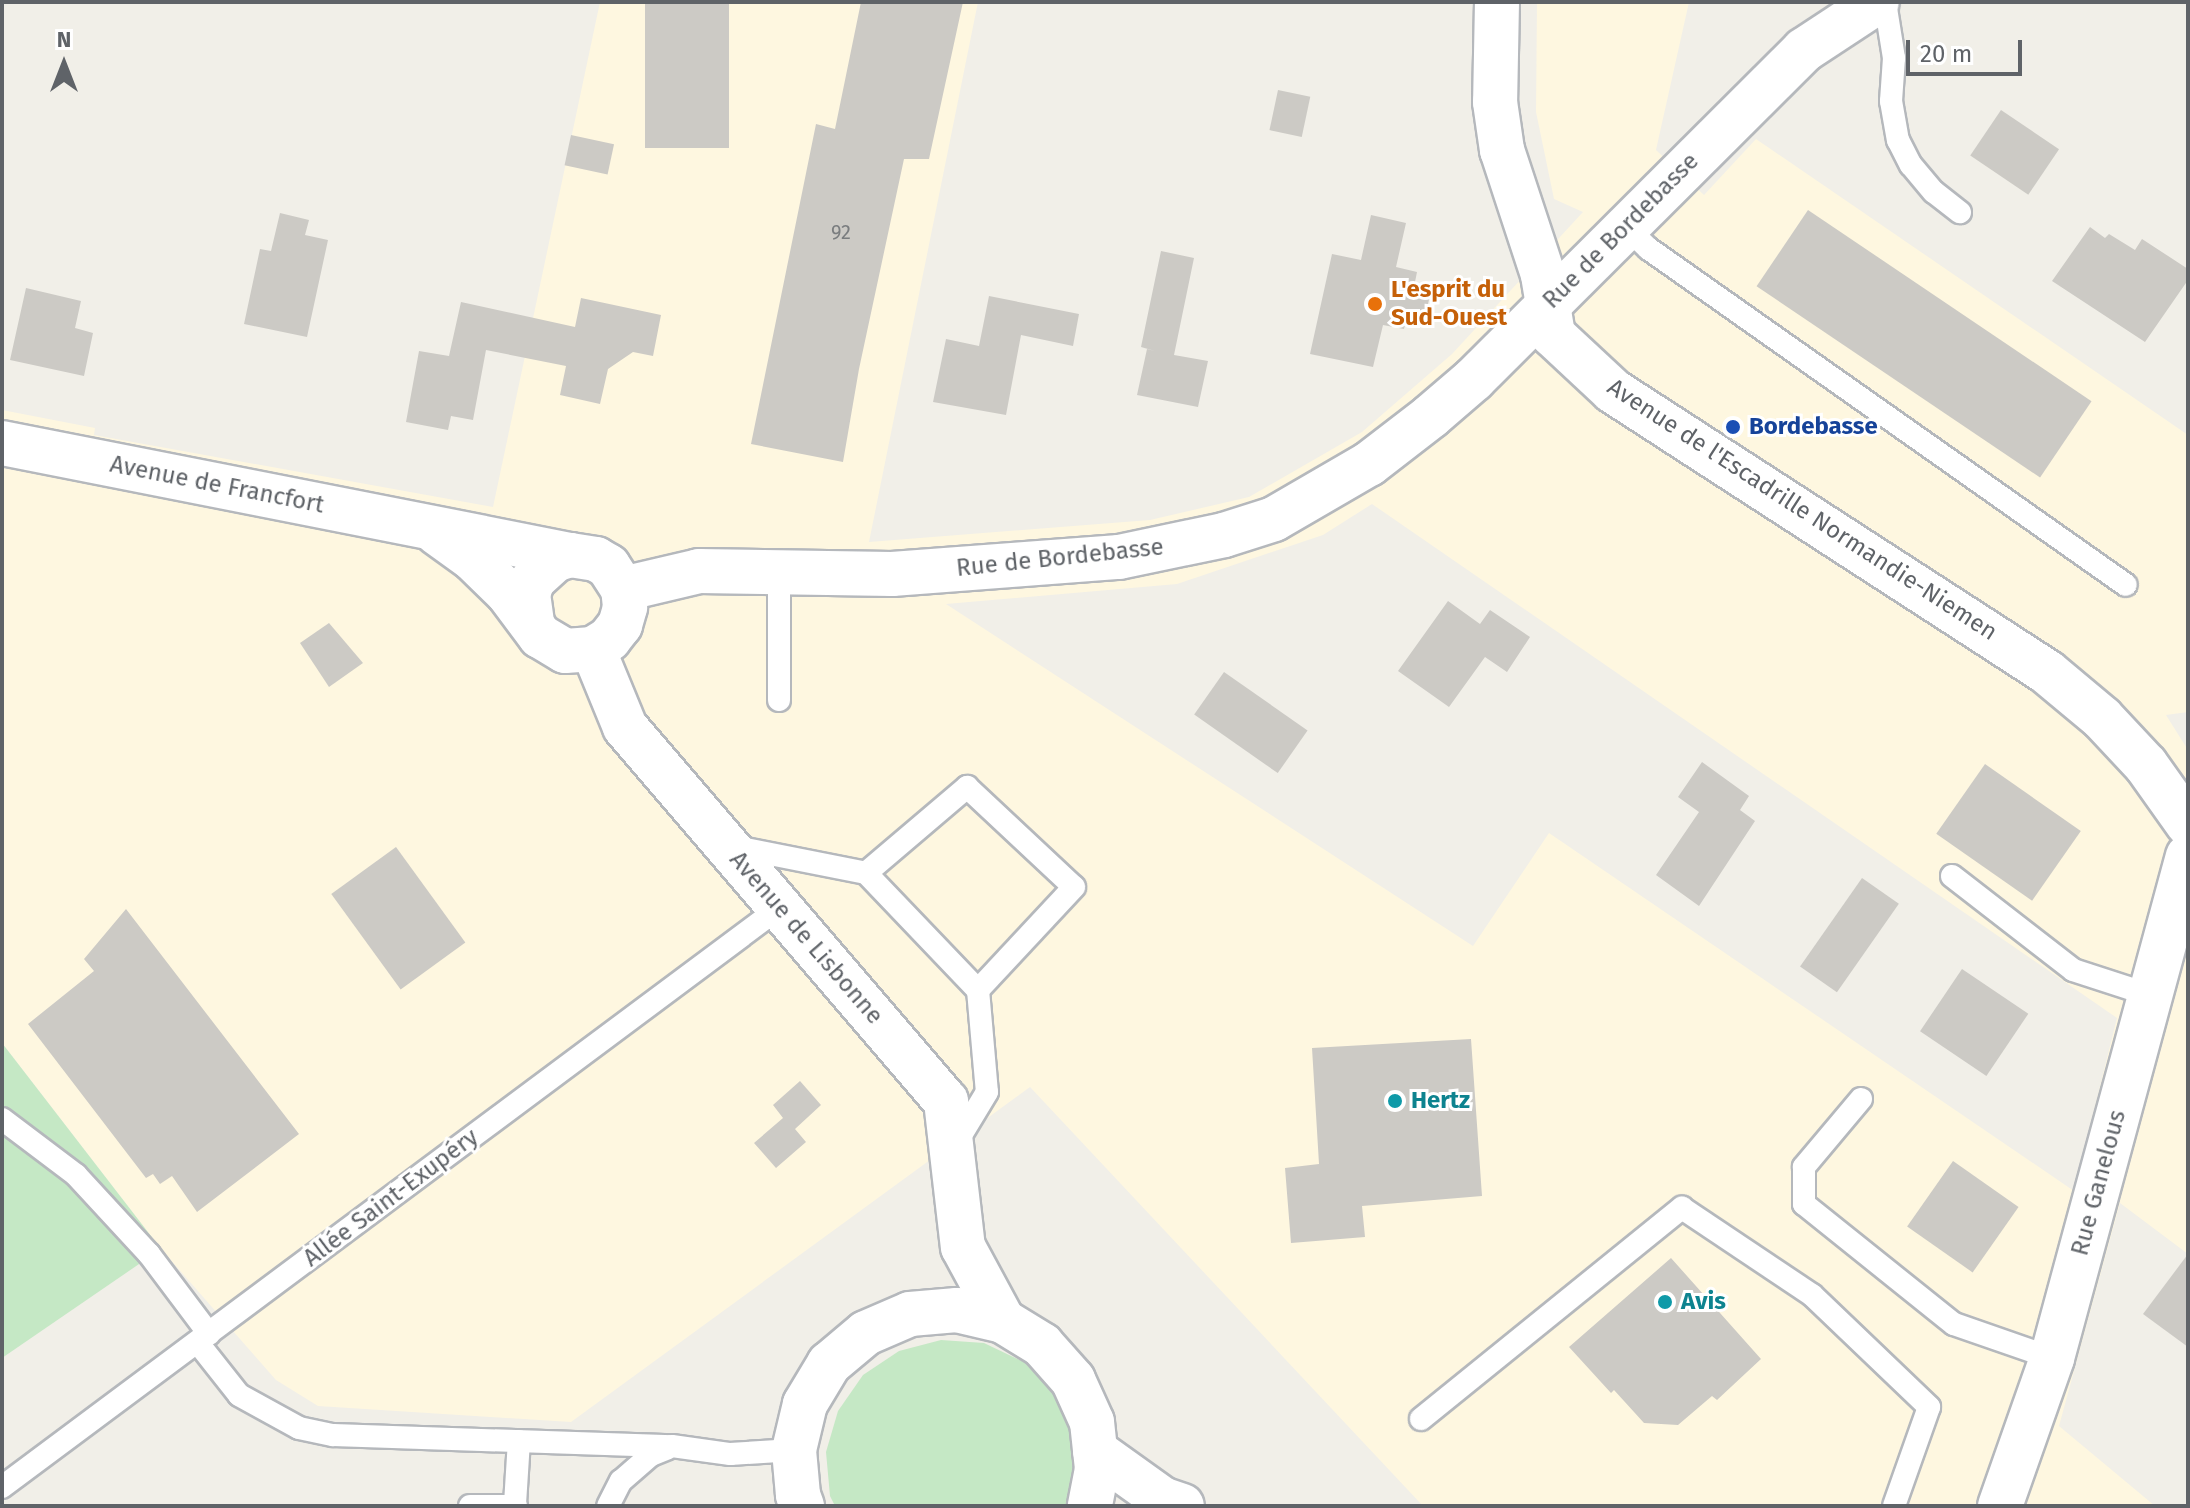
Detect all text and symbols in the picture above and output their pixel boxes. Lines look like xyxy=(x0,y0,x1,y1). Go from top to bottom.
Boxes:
north arrow xyxy=(24,24,104,104)
scale bar xyxy=(1910,24,2026,74)
text: N xyxy=(57,26,71,53)
text: 20 m xyxy=(1920,40,1972,68)
street label: Rue de Bordebasse xyxy=(1537,147,1705,315)
house number: 92 xyxy=(831,220,851,244)
place label: L'esprit du Sud-Ouest xyxy=(1391,276,1507,332)
marker: L'esprit du Sud-Ouest xyxy=(1366,295,1384,313)
street label: Avenue de l'Escadrille Normandie-Niemen xyxy=(1602,373,2002,647)
place label: Bordebasse xyxy=(1749,413,1878,441)
marker: Bordebasse xyxy=(1724,418,1742,436)
street label: Avenue de Francfort xyxy=(107,450,327,520)
street label: Rue de Bordebasse xyxy=(955,533,1165,583)
street label: Avenue de Lisbonne xyxy=(723,846,889,1030)
place label: Hertz xyxy=(1411,1087,1470,1115)
marker: Hertz xyxy=(1386,1092,1404,1110)
street label: Rue Ganelous xyxy=(2066,1107,2132,1259)
street label: Allée Saint-Exupéry xyxy=(298,1123,484,1273)
place label: Avis xyxy=(1681,1288,1726,1316)
marker: Avis xyxy=(1656,1293,1674,1311)

